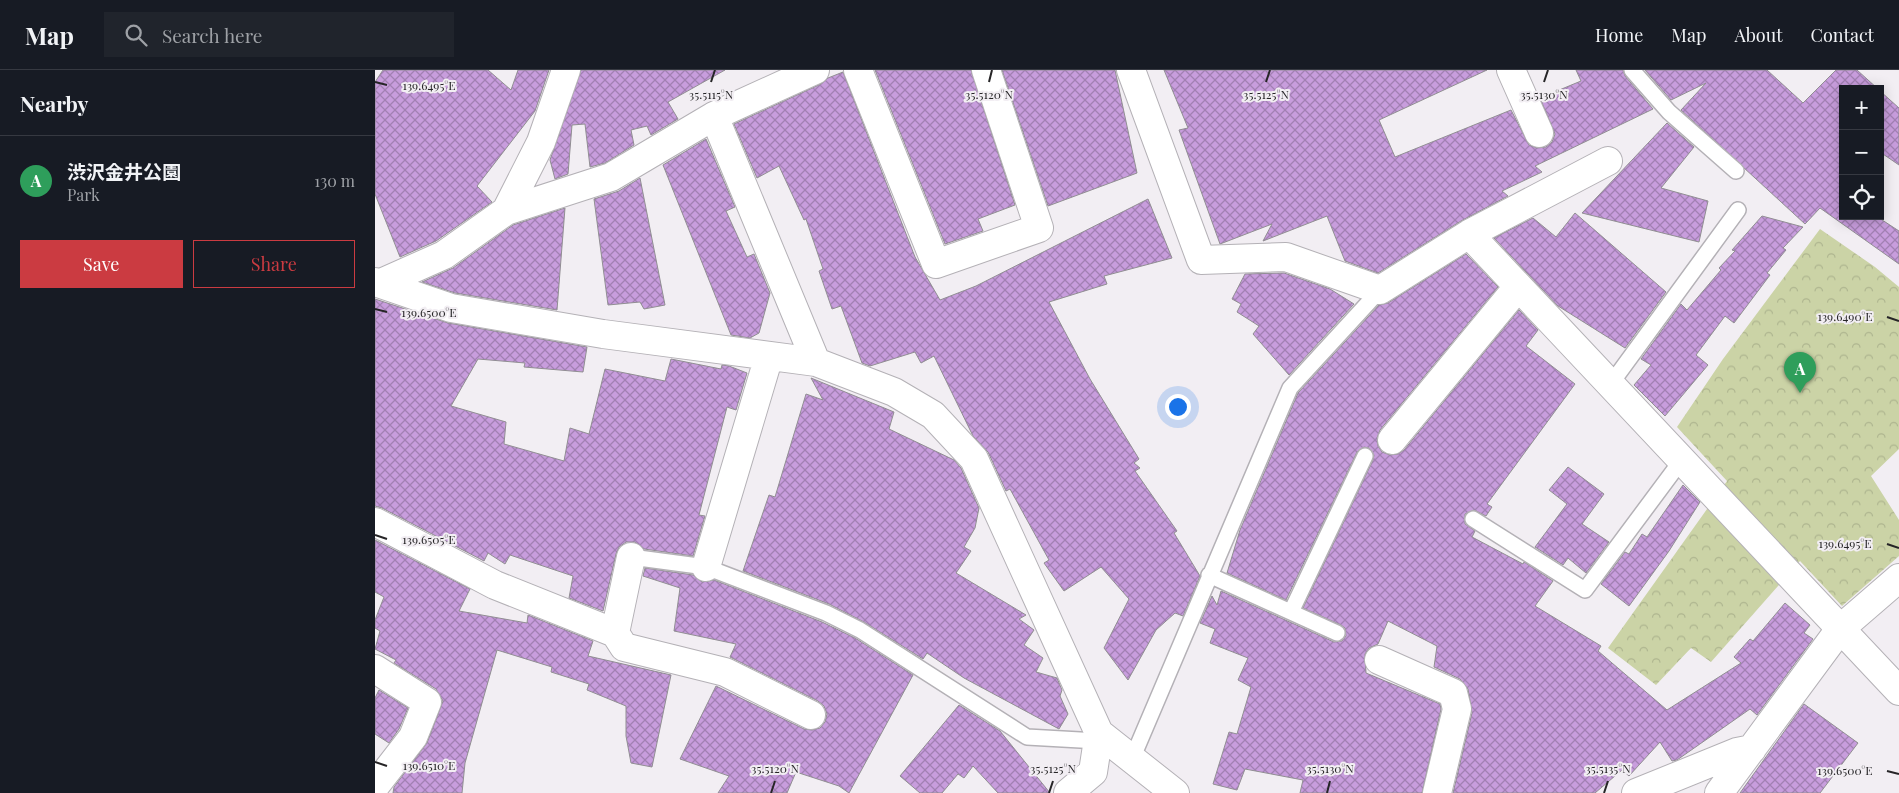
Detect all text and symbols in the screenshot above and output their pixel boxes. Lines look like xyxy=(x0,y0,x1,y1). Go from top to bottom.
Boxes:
search box xyxy=(104,12,454,57)
text: Map xyxy=(25,19,74,51)
icon: search xyxy=(122,21,150,49)
text: Search here xyxy=(162,22,262,48)
text: Home xyxy=(1595,23,1643,47)
text: Map xyxy=(1671,23,1706,47)
text: About xyxy=(1734,23,1783,47)
text: Contact xyxy=(1811,23,1874,47)
text: 139.6495°E xyxy=(402,77,456,93)
map controls xyxy=(1839,85,1884,220)
button: + xyxy=(1839,85,1884,130)
text: 35.5115°N xyxy=(689,86,734,102)
text: 35.5120°N xyxy=(965,86,1013,102)
text: 35.5125°N xyxy=(1243,86,1289,102)
text: 35.5130°N xyxy=(1520,86,1568,102)
text: Nearby xyxy=(20,89,89,117)
button: − xyxy=(1839,130,1884,175)
text: 渋沢金井公園 xyxy=(67,158,181,184)
text: A xyxy=(31,170,41,191)
text: 130 m xyxy=(314,170,355,191)
button: locate xyxy=(1839,175,1884,220)
text: Park xyxy=(67,184,100,205)
button: Save xyxy=(20,240,183,288)
button: Share xyxy=(193,240,355,288)
text: 139.6500°E xyxy=(401,304,457,320)
text: 139.6490°E xyxy=(1817,308,1873,324)
pin: A xyxy=(1784,352,1816,393)
your location xyxy=(1165,394,1191,420)
text: 139.6505°E xyxy=(402,531,456,547)
text: 139.6495°E xyxy=(1818,535,1872,551)
text: 139.6510°E xyxy=(403,757,455,773)
text: 35.5120°N xyxy=(751,760,799,776)
text: 35.5125°N xyxy=(1030,760,1076,776)
text: 35.5130°N xyxy=(1306,760,1354,776)
text: 35.5135°N xyxy=(1585,760,1631,776)
text: 139.6500°E xyxy=(1817,762,1873,778)

